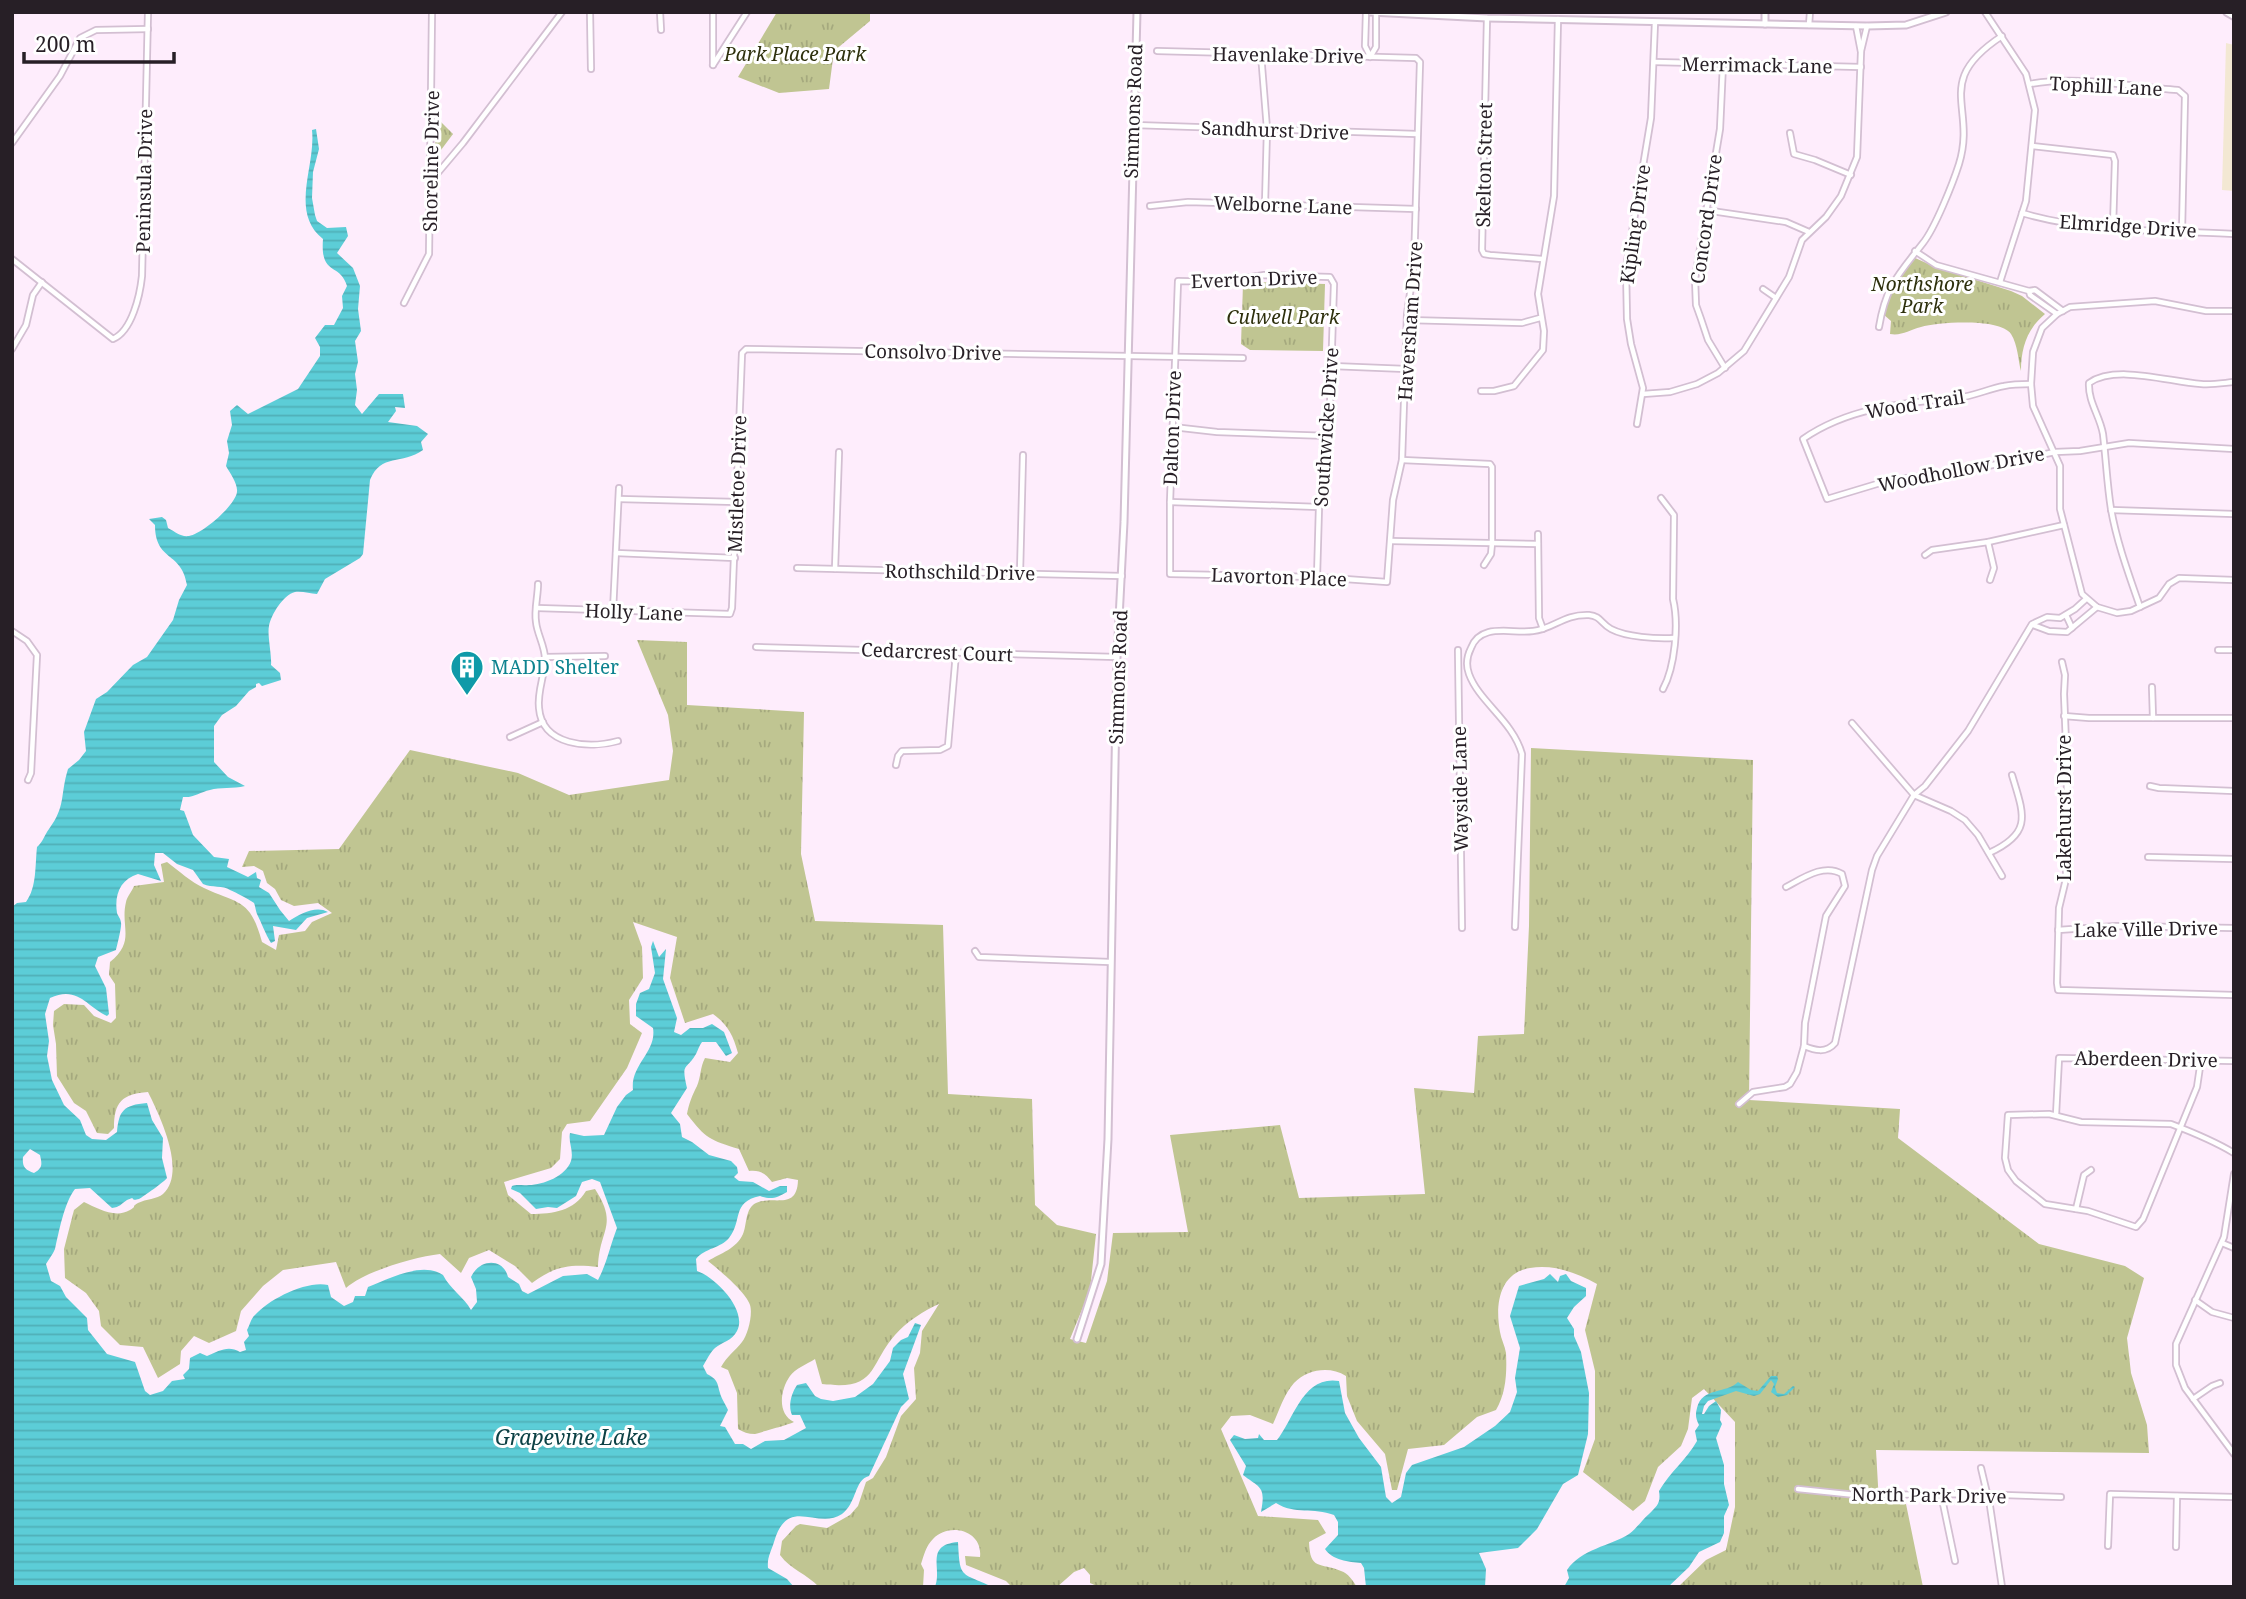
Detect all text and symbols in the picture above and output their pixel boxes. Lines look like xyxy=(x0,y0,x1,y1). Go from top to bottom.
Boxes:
scale bar xyxy=(24,21,175,65)
text: 200 m xyxy=(35,30,96,58)
park label: Park Place Park xyxy=(723,41,867,67)
street label: Havenlake Drive xyxy=(1212,41,1364,69)
street label: Simmons Road xyxy=(1118,43,1148,179)
street label: Merrimack Lane xyxy=(1681,51,1833,79)
street label: Tophill Lane xyxy=(2049,70,2163,102)
street label: Shoreline Drive xyxy=(417,90,445,232)
street label: Skelton Street xyxy=(1470,102,1498,228)
street label: Peninsula Drive xyxy=(130,109,158,253)
street label: Sandhurst Drive xyxy=(1200,114,1350,146)
street label: Concord Drive xyxy=(1684,152,1728,286)
street label: Kipling Drive xyxy=(1614,163,1656,285)
street label: Welborne Lane xyxy=(1213,190,1353,220)
street label: Elmridge Drive xyxy=(2058,208,2198,244)
street label: Haversham Drive xyxy=(1391,240,1429,402)
street label: Everton Drive xyxy=(1190,264,1318,294)
park label: Northshore Park xyxy=(1870,271,1973,319)
park label: Culwell Park xyxy=(1227,304,1341,330)
street label: Consolvo Drive xyxy=(864,338,1002,366)
street label: Southwicke Drive xyxy=(1307,346,1345,508)
street label: Dalton Drive xyxy=(1157,370,1187,486)
street label: Wood Trail xyxy=(1863,383,1967,425)
street label: Mistletoe Drive xyxy=(722,415,752,553)
street label: Woodhollow Drive xyxy=(1875,440,2047,498)
street label: Rothschild Drive xyxy=(884,558,1036,586)
street label: Lavorton Place xyxy=(1211,562,1347,592)
street label: Holly Lane xyxy=(584,597,684,627)
street label: Simmons Road xyxy=(1103,609,1133,745)
street label: Cedarcrest Court xyxy=(861,636,1014,668)
building icon: MADD Shelter xyxy=(448,648,486,697)
place label: MADD Shelter xyxy=(491,654,619,680)
street label: Wayside Lane xyxy=(1446,726,1474,852)
street label: Lakehurst Drive xyxy=(2051,735,2077,881)
street label: Lake Ville Drive xyxy=(2074,915,2218,943)
street label: Aberdeen Drive xyxy=(2074,1045,2218,1073)
water label: Grapevine Lake xyxy=(495,1423,647,1451)
street label: North Park Drive xyxy=(1851,1481,2007,1509)

